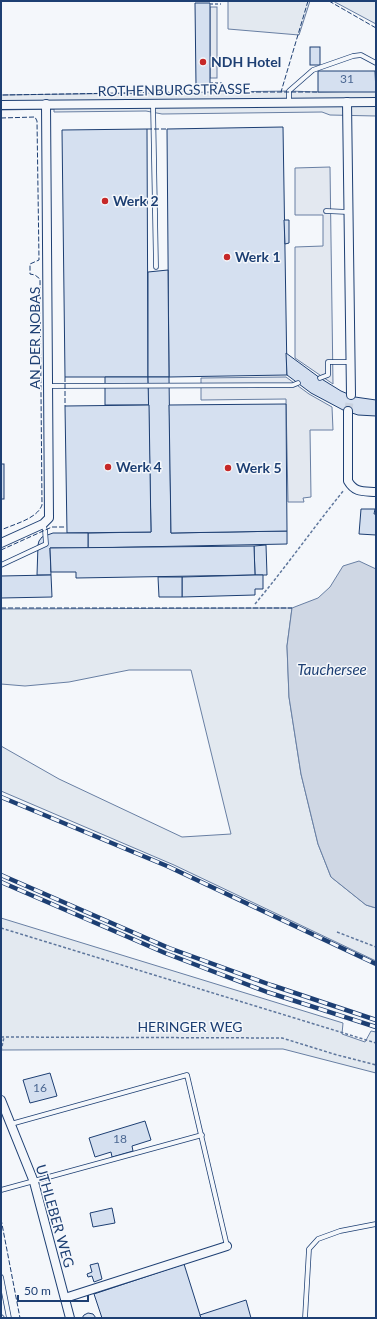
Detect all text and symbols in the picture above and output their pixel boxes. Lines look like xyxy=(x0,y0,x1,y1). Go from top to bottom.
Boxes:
place label: NDH Hotel xyxy=(211,53,281,70)
marker: NDH Hotel xyxy=(198,57,208,67)
house number: 31 xyxy=(340,71,354,86)
street label: ROTHENBURGSTRASSE xyxy=(97,80,251,99)
place label: Werk 2 xyxy=(113,192,159,209)
marker: Werk 2 xyxy=(100,196,110,206)
place label: Werk 1 xyxy=(235,248,281,265)
marker: Werk 1 xyxy=(222,252,232,262)
street label: AN DER NOBAS xyxy=(26,287,43,389)
place label: Werk 4 xyxy=(116,458,162,475)
place label: Werk 5 xyxy=(236,459,282,476)
marker: Werk 4 xyxy=(103,462,113,472)
marker: Werk 5 xyxy=(223,463,233,473)
water label: Tauchersee xyxy=(297,660,367,678)
street label: HERINGER WEG xyxy=(137,1018,243,1035)
house number: 16 xyxy=(33,1080,47,1095)
house number: 18 xyxy=(113,1131,127,1146)
street label: UTHLEBER WEG xyxy=(33,1162,78,1269)
scale bar xyxy=(18,1277,88,1303)
text: 50 m xyxy=(24,1283,51,1298)

